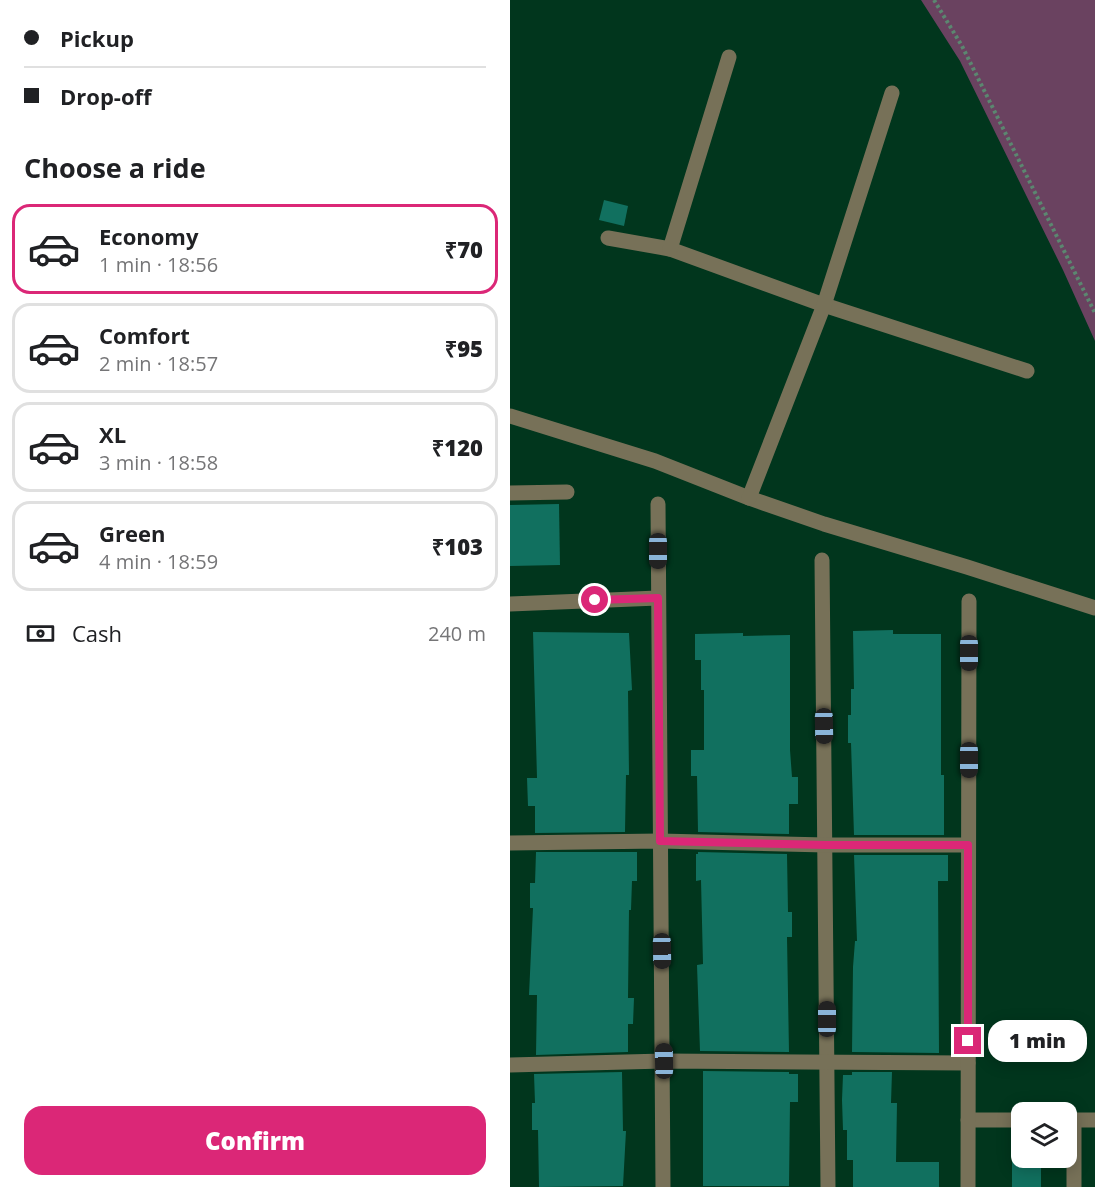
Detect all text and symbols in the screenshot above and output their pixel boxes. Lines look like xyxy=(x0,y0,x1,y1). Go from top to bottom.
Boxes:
text: Pickup xyxy=(60,23,134,53)
text: Drop-off xyxy=(60,81,152,111)
text: Choose a ride xyxy=(24,149,206,186)
text: Economy xyxy=(99,221,198,251)
icon: car xyxy=(27,222,81,276)
text: ₹70 xyxy=(445,234,483,264)
text: 1 min · 18:56 xyxy=(99,251,218,278)
text: Comfort xyxy=(99,320,190,350)
icon: car xyxy=(27,321,81,375)
text: ₹95 xyxy=(445,333,483,363)
text: 2 min · 18:57 xyxy=(99,350,218,377)
text: XL xyxy=(99,419,126,449)
icon: car xyxy=(27,420,81,474)
text: ₹120 xyxy=(432,432,483,462)
text: 3 min · 18:58 xyxy=(99,449,218,476)
text: Green xyxy=(99,518,165,548)
icon: car xyxy=(27,519,81,573)
text: ₹103 xyxy=(432,531,483,561)
car xyxy=(649,533,667,569)
text: 4 min · 18:59 xyxy=(99,548,218,575)
route start xyxy=(581,586,608,613)
icon: cash xyxy=(24,617,57,650)
text: Cash xyxy=(72,618,122,648)
text: 240 m xyxy=(428,620,486,647)
car xyxy=(960,635,978,671)
car xyxy=(815,708,833,744)
car xyxy=(960,742,978,778)
car xyxy=(653,933,671,969)
car xyxy=(818,1001,836,1037)
callout: 1 min xyxy=(989,1020,1088,1062)
route end xyxy=(954,1027,981,1054)
text: 1 min xyxy=(1009,1027,1066,1054)
car xyxy=(655,1043,673,1079)
map controls xyxy=(1011,1102,1077,1168)
button: layers xyxy=(1011,1102,1077,1168)
button: Confirm xyxy=(24,1106,486,1175)

